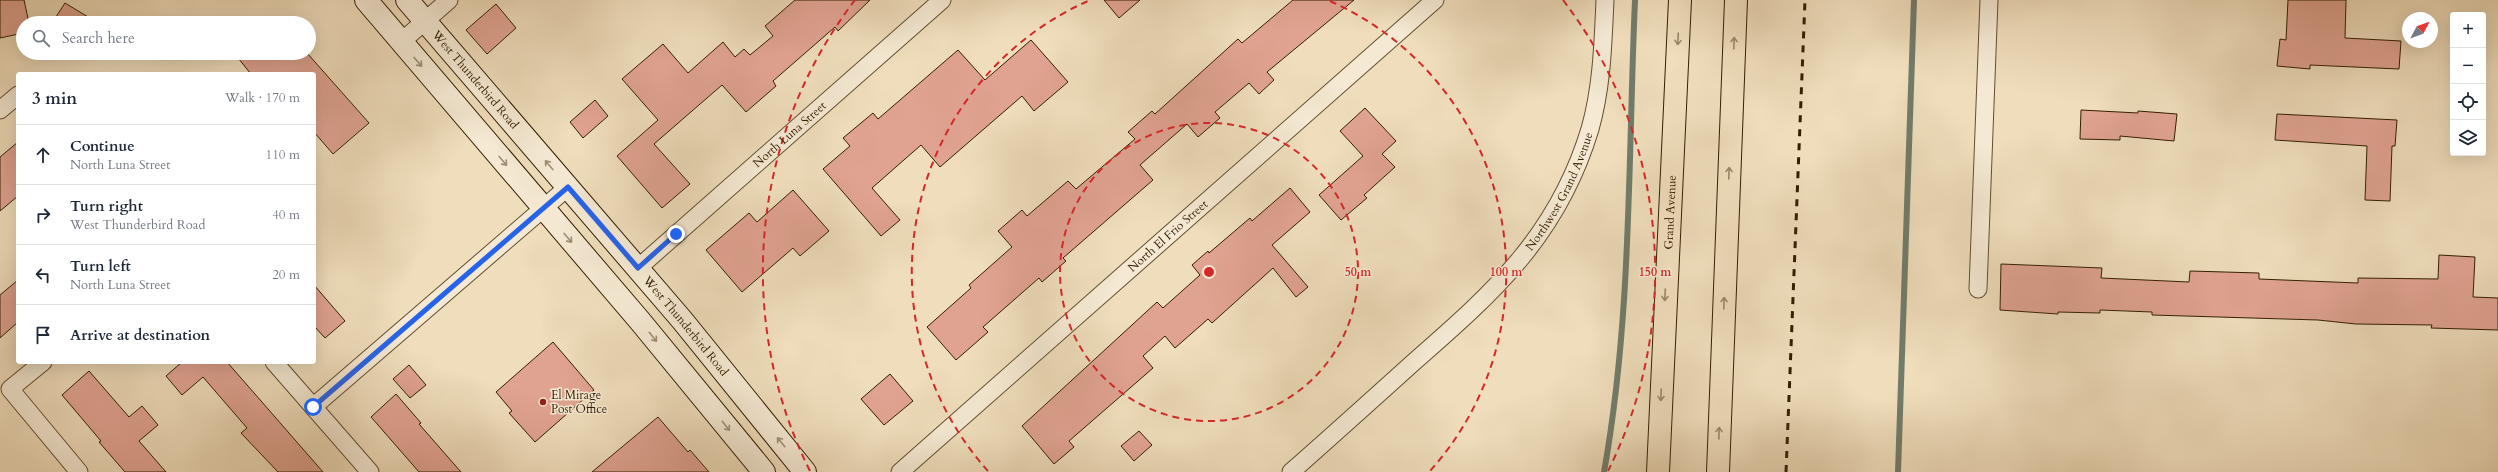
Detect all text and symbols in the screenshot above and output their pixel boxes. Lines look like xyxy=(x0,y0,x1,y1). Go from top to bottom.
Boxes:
north arrow xyxy=(2402,12,2438,48)
map controls xyxy=(2450,12,2486,156)
button: + xyxy=(2450,12,2486,48)
search box xyxy=(16,16,316,60)
street label: West Thunderbird Road xyxy=(428,26,523,133)
icon: search xyxy=(30,27,52,49)
text: Search here xyxy=(62,28,135,48)
one-way arrow xyxy=(1675,32,1682,45)
one-way arrow xyxy=(1730,37,1738,50)
button: − xyxy=(2450,48,2486,84)
one-way arrow xyxy=(413,57,423,67)
button: locate xyxy=(2450,84,2486,120)
text: 3 min xyxy=(32,87,77,110)
text: Walk · 170 m xyxy=(225,89,300,107)
street label: North Luna Street xyxy=(749,98,830,171)
button: layers xyxy=(2450,120,2486,156)
street label: Northwest Grand Avenue xyxy=(1522,130,1597,254)
text: Continue xyxy=(70,136,135,156)
icon: ahead xyxy=(32,144,54,166)
text: 110 m xyxy=(266,146,300,164)
text: North Luna Street xyxy=(70,156,170,174)
one-way arrow xyxy=(498,156,507,166)
one-way arrow xyxy=(545,160,554,170)
one-way arrow xyxy=(1725,167,1733,180)
street label: Grand Avenue xyxy=(1660,175,1680,250)
text: Turn right xyxy=(70,196,143,216)
street label: North El Frio Street xyxy=(1124,196,1211,275)
icon: right xyxy=(32,204,54,226)
text: 40 m xyxy=(272,206,300,224)
text: West Thunderbird Road xyxy=(70,216,205,234)
route end xyxy=(667,225,685,243)
one-way arrow xyxy=(564,233,573,244)
text: Turn left xyxy=(70,256,131,276)
icon: left xyxy=(32,264,54,286)
text: 50 m xyxy=(1345,264,1372,280)
text: 100 m xyxy=(1490,264,1523,280)
text: 150 m xyxy=(1639,264,1672,280)
centre of rings xyxy=(1202,265,1216,279)
text: 20 m xyxy=(272,266,300,284)
street label: West Thunderbird Road xyxy=(639,272,732,380)
text: North Luna Street xyxy=(70,276,170,294)
one-way arrow xyxy=(1662,288,1669,301)
one-way arrow xyxy=(1720,297,1728,310)
icon: arrive xyxy=(32,324,54,346)
text: Arrive at destination xyxy=(70,325,210,345)
one-way arrow xyxy=(648,332,657,342)
place label: El Mirage Post Office xyxy=(551,387,607,417)
one-way arrow xyxy=(1657,388,1665,401)
marker: El Mirage Post Office xyxy=(538,397,548,407)
route start xyxy=(304,398,322,416)
one-way arrow xyxy=(722,420,731,431)
one-way arrow xyxy=(1716,427,1723,440)
one-way arrow xyxy=(776,436,785,447)

